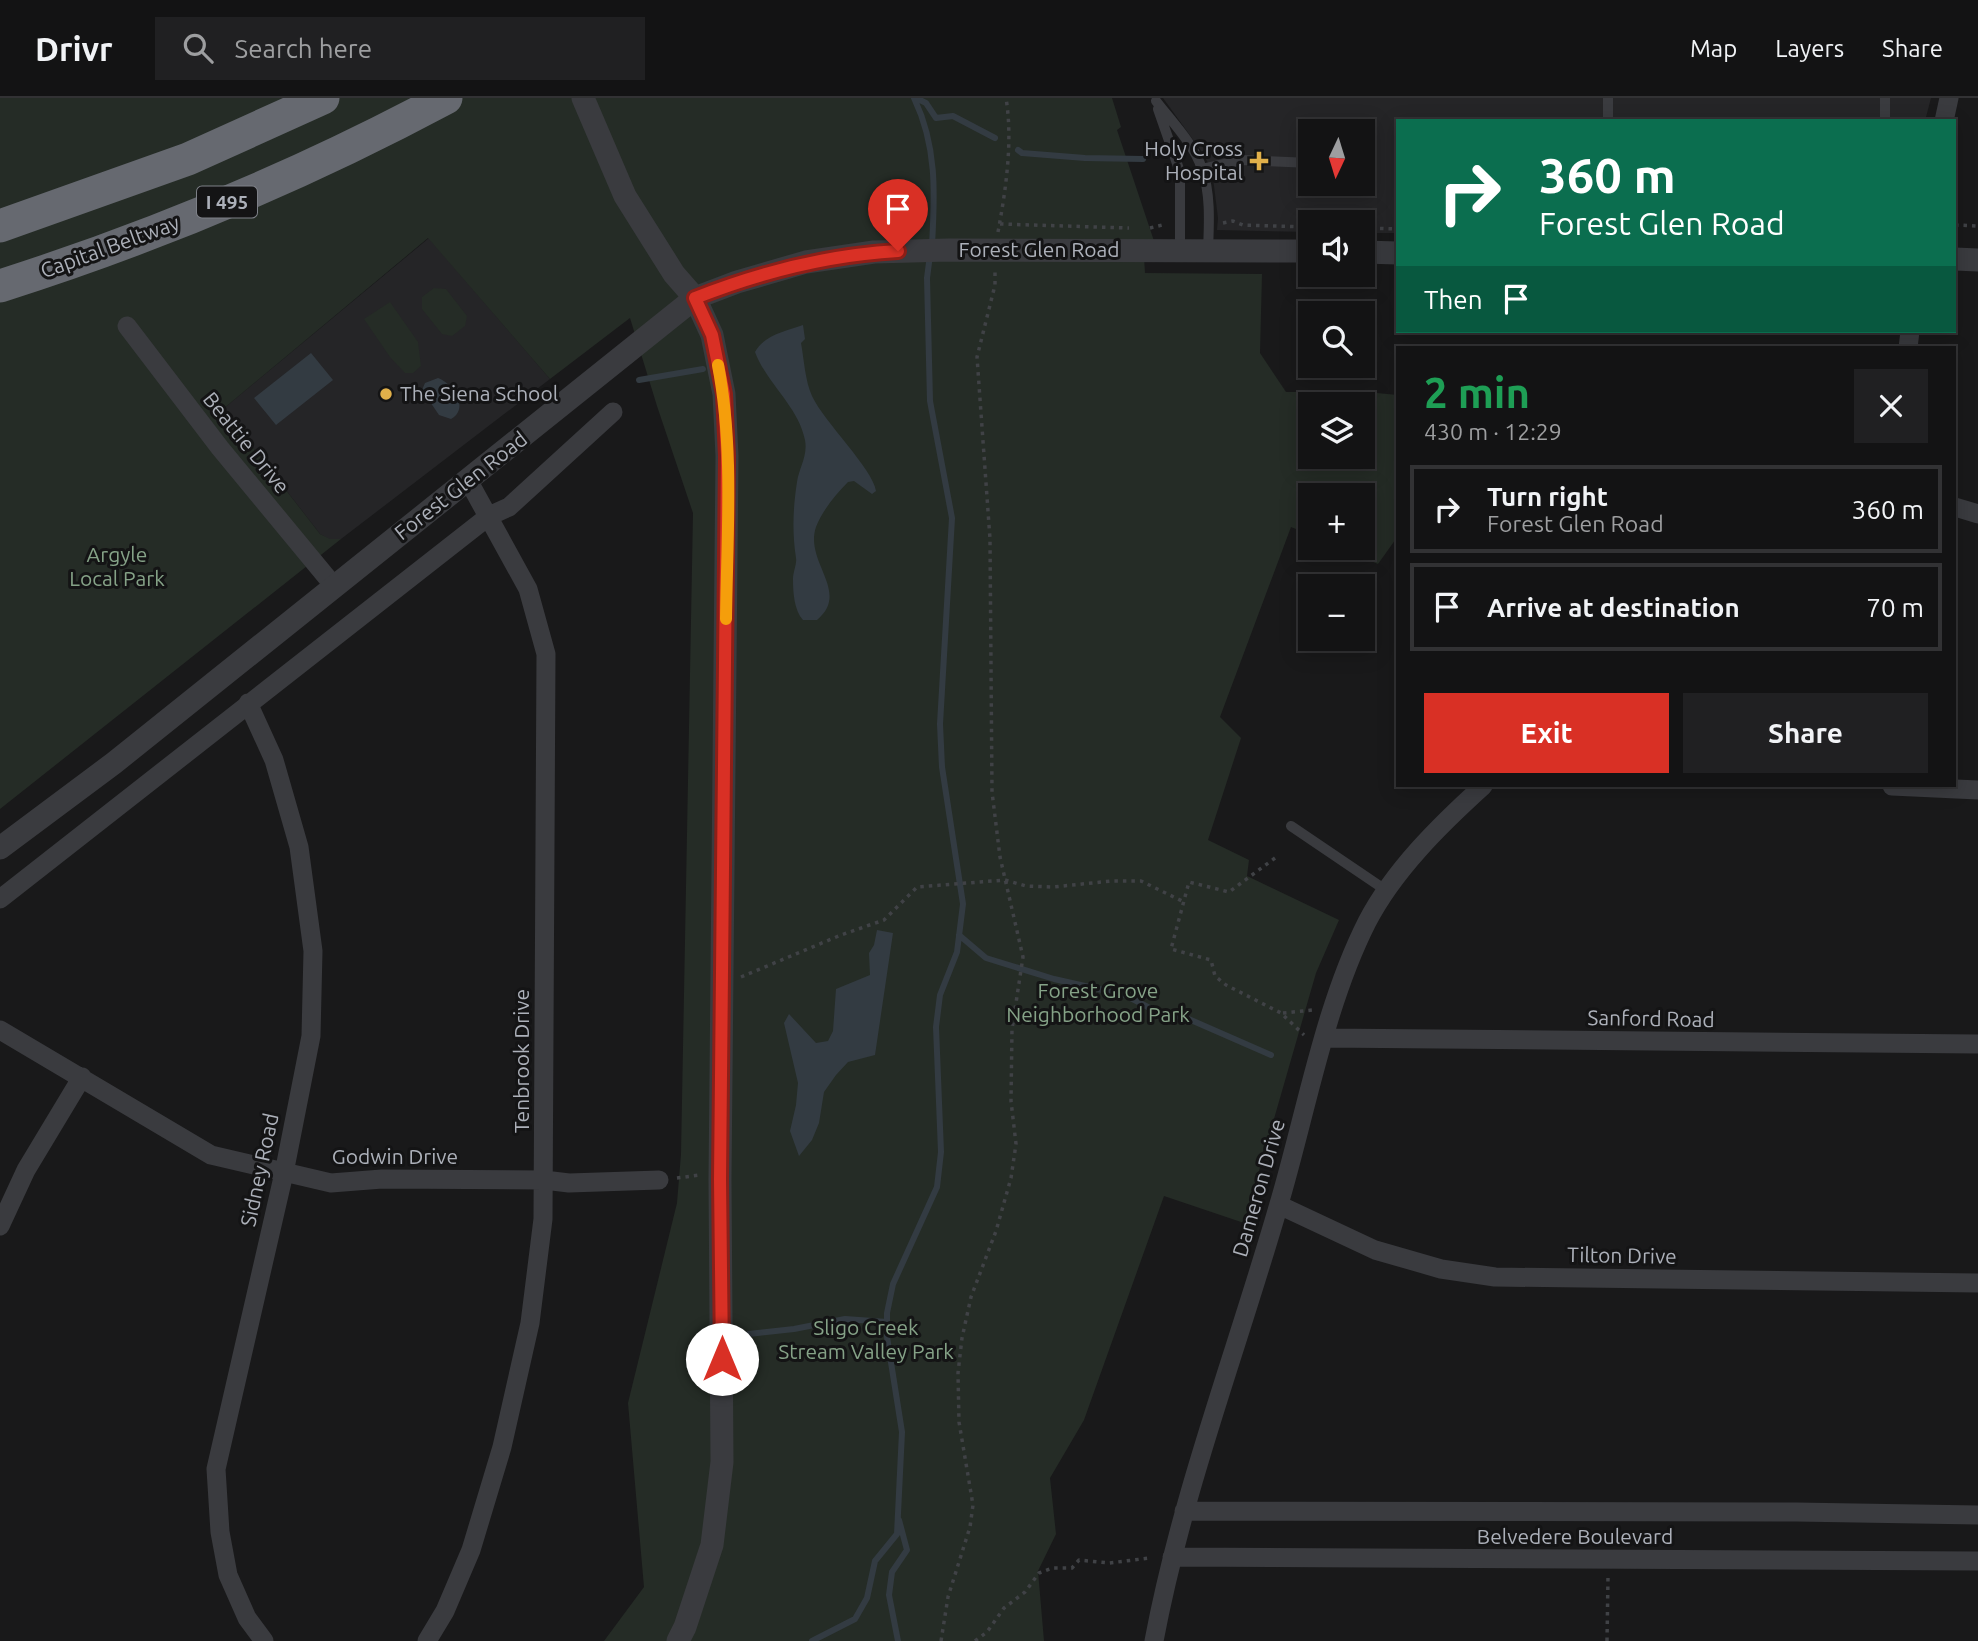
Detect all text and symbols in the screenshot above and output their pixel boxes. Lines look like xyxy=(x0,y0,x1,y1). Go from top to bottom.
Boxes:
search box xyxy=(155,17,645,80)
icon: search xyxy=(179,29,217,67)
text: Drivr xyxy=(35,30,113,67)
text: Search here xyxy=(235,34,372,63)
text: Map xyxy=(1690,35,1737,62)
text: Layers xyxy=(1775,35,1844,62)
text: Share xyxy=(1882,35,1943,62)
north arrow xyxy=(1298,119,1376,196)
map controls xyxy=(1298,119,1375,651)
place label: Holy Cross Hospital xyxy=(1144,136,1243,184)
icon: right xyxy=(1424,147,1515,238)
text: 360 m xyxy=(1539,147,1676,202)
marker: Holy Cross Hospital xyxy=(1249,151,1269,171)
pin xyxy=(868,179,928,251)
road number: I 495 xyxy=(197,186,257,218)
icon: arrive xyxy=(879,190,917,228)
text: Forest Glen Road xyxy=(1539,205,1785,241)
street label: Capital Beltway xyxy=(37,210,182,282)
button: sound xyxy=(1298,210,1375,287)
street label: Forest Glen Road xyxy=(958,237,1120,261)
icon: arrive xyxy=(1497,280,1535,318)
text: Then xyxy=(1424,285,1483,314)
button: search xyxy=(1298,301,1375,378)
text: 2 min xyxy=(1424,369,1530,416)
button: close xyxy=(1854,369,1928,443)
place label: The Siena School xyxy=(400,381,558,405)
marker: The Siena School xyxy=(378,386,394,402)
street label: Beattie Drive xyxy=(199,387,295,498)
button: layers xyxy=(1298,392,1375,469)
text: 430 m · 12:29 xyxy=(1424,419,1562,444)
street label: Forest Glen Road xyxy=(389,426,531,544)
text: Turn right xyxy=(1487,482,1608,511)
button: + xyxy=(1298,483,1375,560)
icon: right xyxy=(1428,490,1466,528)
text: 360 m xyxy=(1852,495,1924,524)
text: Forest Glen Road xyxy=(1487,511,1664,536)
park label: Argyle Local Park xyxy=(69,542,165,590)
button: − xyxy=(1298,574,1375,651)
icon: arrive xyxy=(1428,588,1466,626)
text: Arrive at destination xyxy=(1487,593,1740,622)
text: 70 m xyxy=(1866,593,1924,622)
button: Exit xyxy=(1424,693,1669,773)
button: Share xyxy=(1683,693,1928,773)
park label: Forest Grove Neighborhood Park xyxy=(1006,978,1190,1026)
street label: Tenbrook Drive xyxy=(509,989,533,1133)
street label: Sanford Road xyxy=(1587,1005,1715,1031)
street label: Sidney Road xyxy=(235,1111,283,1229)
street label: Dameron Drive xyxy=(1227,1116,1289,1259)
street label: Godwin Drive xyxy=(332,1144,458,1168)
street label: Tilton Drive xyxy=(1567,1242,1677,1268)
park label: Sligo Creek Stream Valley Park xyxy=(778,1315,954,1363)
position arrow xyxy=(685,1322,759,1396)
street label: Belvedere Boulevard xyxy=(1477,1524,1673,1548)

